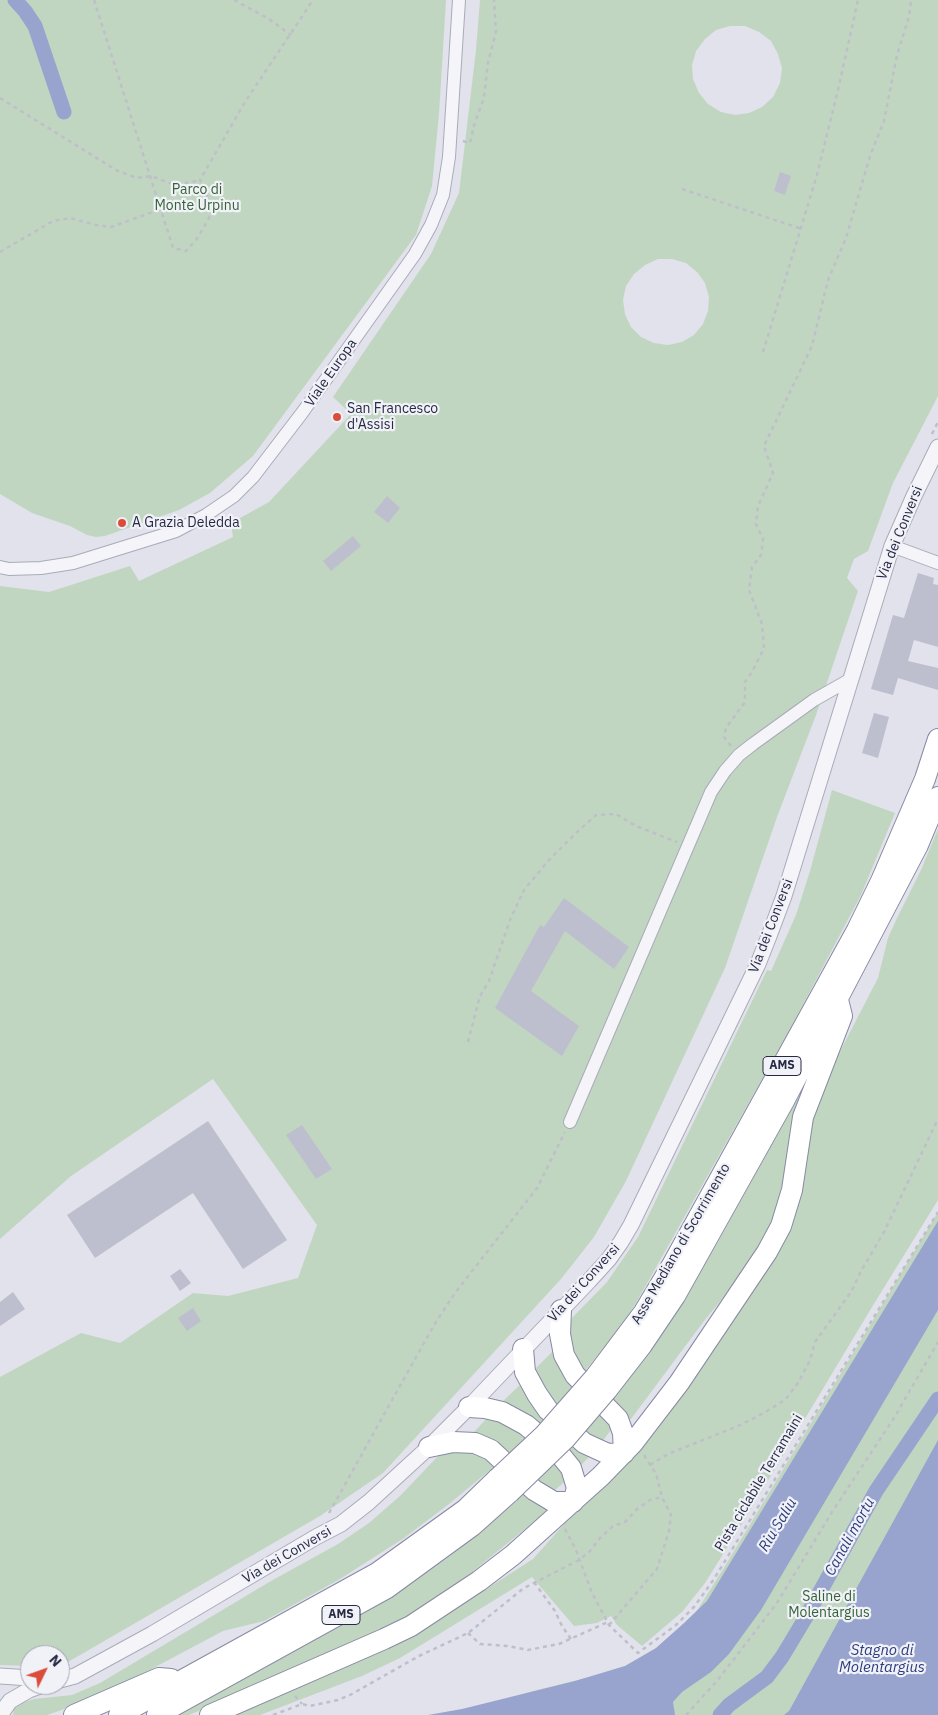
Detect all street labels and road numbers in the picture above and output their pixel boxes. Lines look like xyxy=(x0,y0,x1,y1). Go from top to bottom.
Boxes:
street label: Viale Europa xyxy=(301,336,361,410)
street label: Via dei Conversi xyxy=(874,484,926,582)
street label: Via dei Conversi xyxy=(745,876,797,976)
road number: AMS xyxy=(763,1056,801,1076)
street label: Asse Mediano di Scorrimento xyxy=(628,1161,734,1327)
street label: Via dei Conversi xyxy=(544,1240,624,1326)
street label: Pista ciclabile Terramaini xyxy=(711,1411,807,1555)
street label: Via dei Conversi xyxy=(240,1523,334,1587)
road number: AMS xyxy=(322,1606,360,1624)

